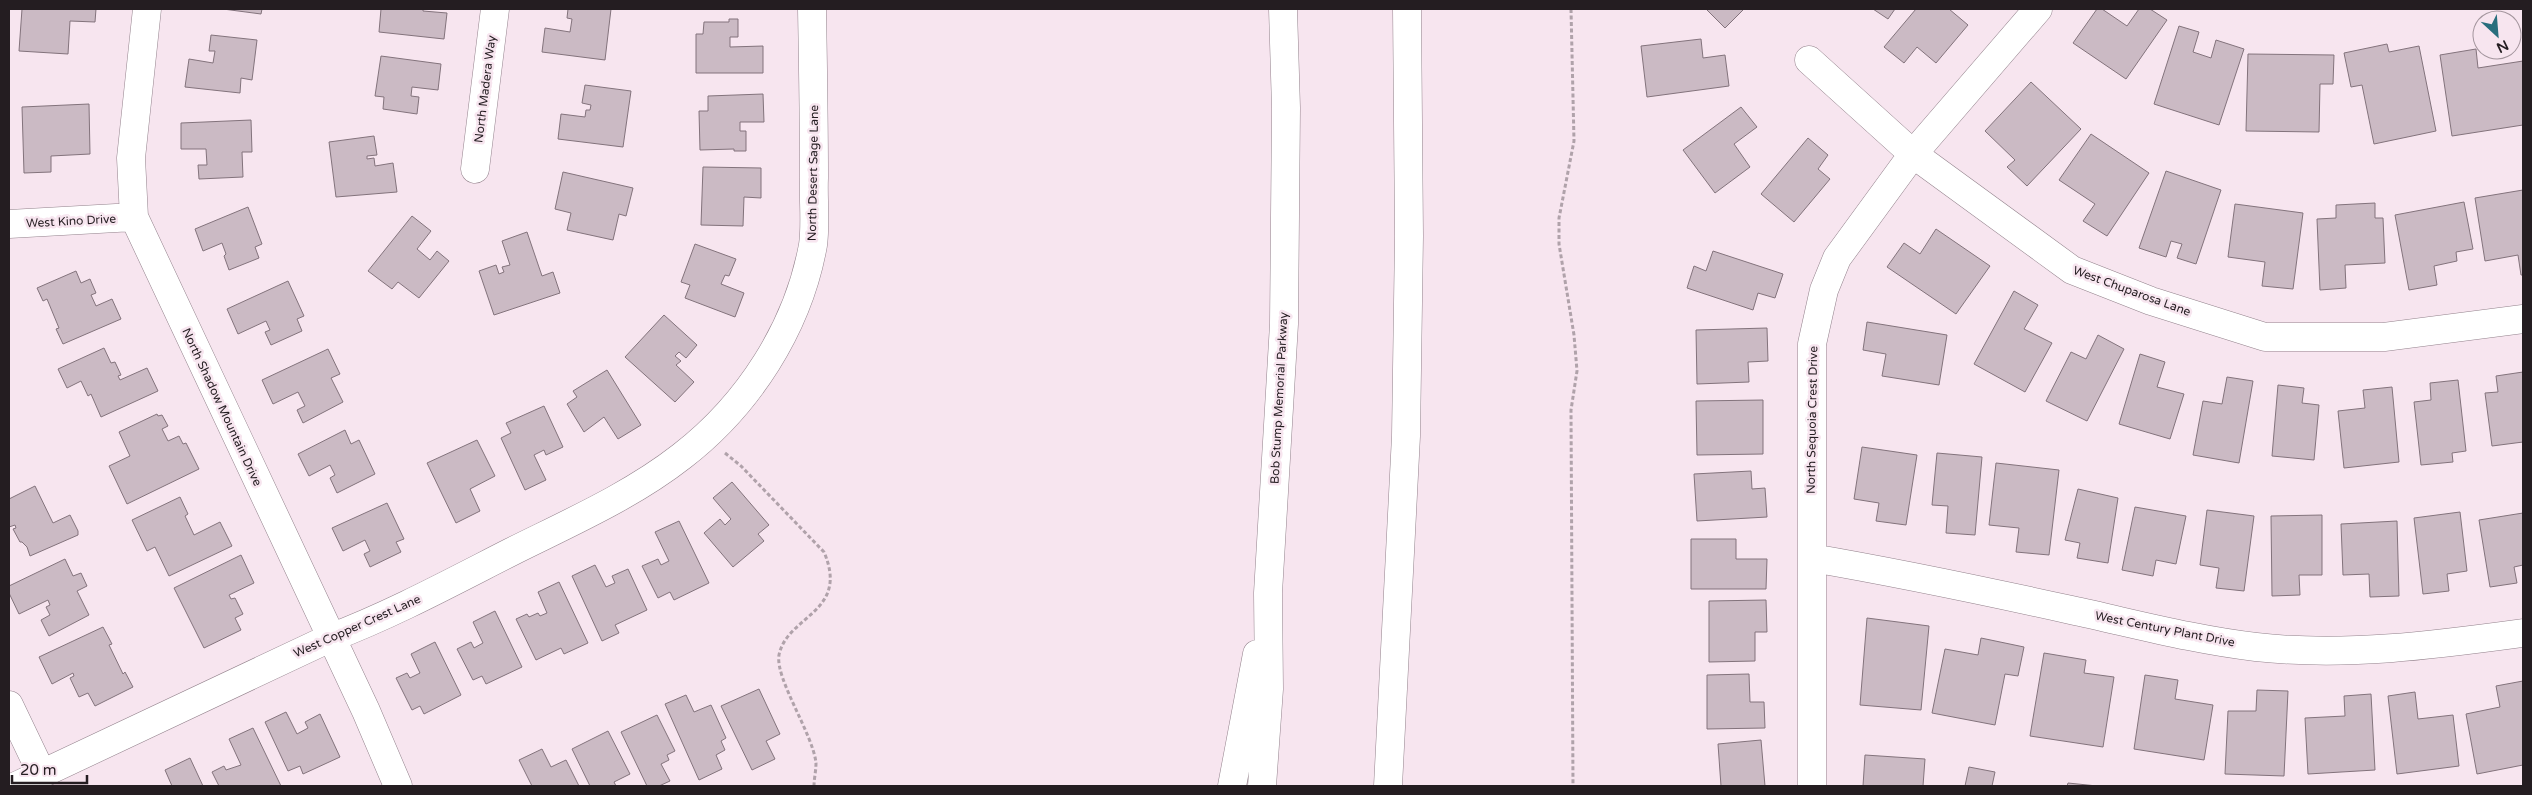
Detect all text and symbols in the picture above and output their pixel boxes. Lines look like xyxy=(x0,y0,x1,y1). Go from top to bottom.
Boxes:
north arrow xyxy=(2472,10,2522,60)
street label: North Madera Way xyxy=(471,34,499,144)
text: N xyxy=(2494,36,2511,56)
street label: North Desert Sage Lane xyxy=(805,105,821,241)
street label: West Kino Drive xyxy=(26,212,117,230)
street label: West Chuparosa Lane xyxy=(2071,263,2193,319)
street label: Bob Stump Memorial Parkway xyxy=(1268,311,1291,484)
street label: North Shadow Mountain Drive xyxy=(179,326,265,488)
street label: North Sequoia Crest Drive xyxy=(1804,346,1820,494)
street label: West Copper Crest Lane xyxy=(291,592,423,660)
street label: West Century Plant Drive xyxy=(2094,609,2236,649)
scale bar xyxy=(12,752,88,784)
text: 20 m xyxy=(20,761,57,779)

